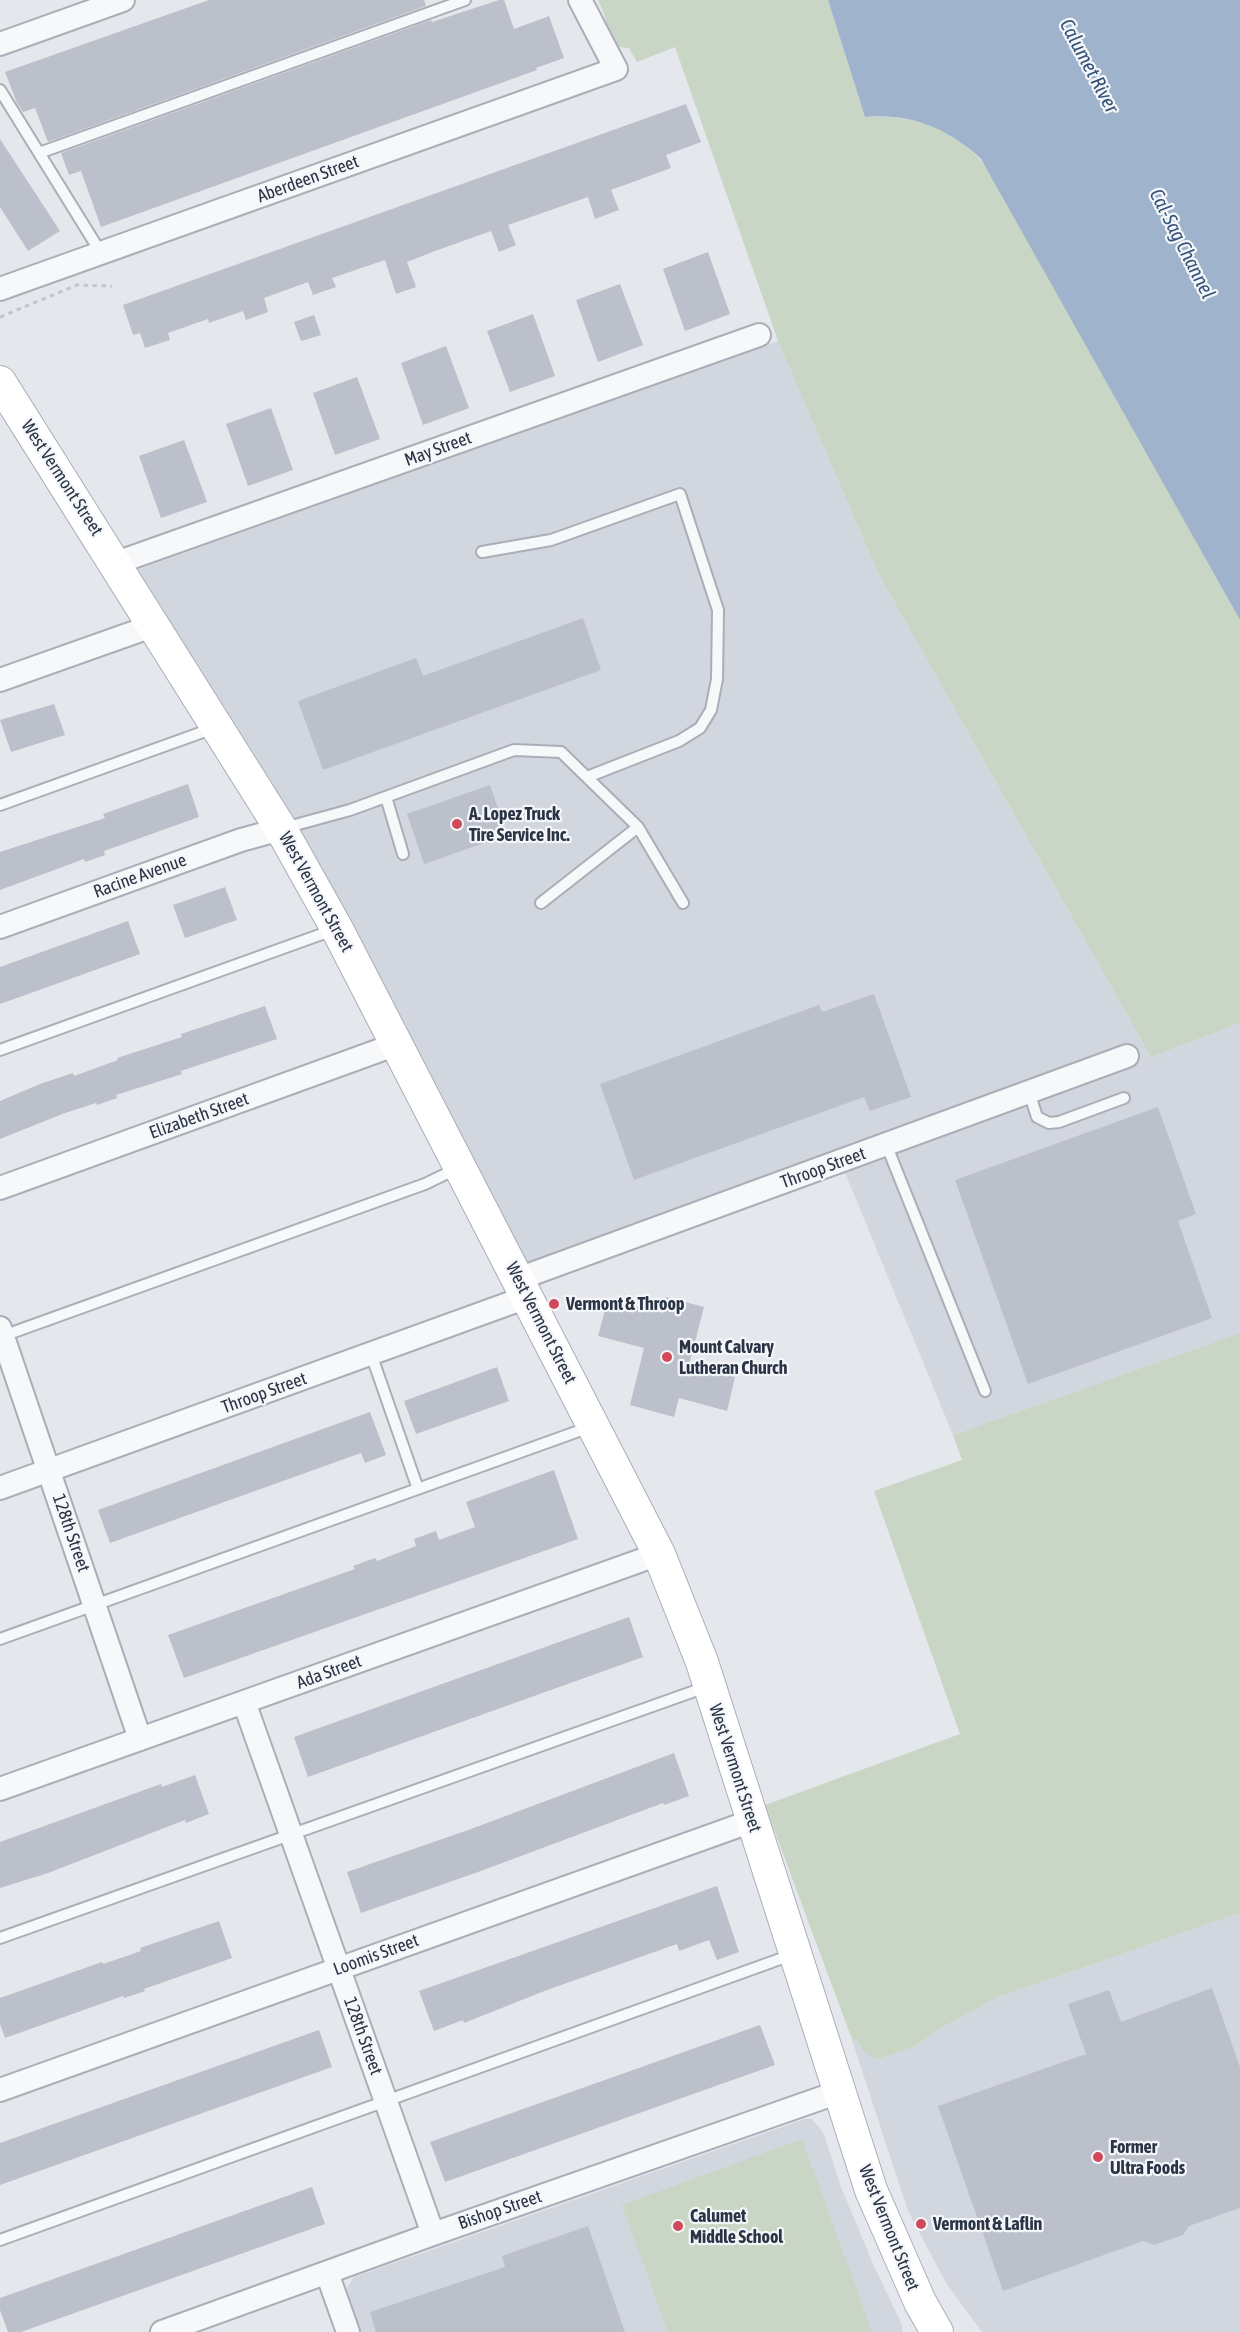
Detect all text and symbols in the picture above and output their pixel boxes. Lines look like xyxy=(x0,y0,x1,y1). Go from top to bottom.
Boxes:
water label: Calumet River xyxy=(1054,15,1124,117)
street label: Aberdeen Street xyxy=(254,151,362,207)
water label: Cal-Sag Channel xyxy=(1144,185,1220,303)
street label: West Vermont Street xyxy=(17,416,107,540)
street label: May Street xyxy=(402,427,474,471)
place label: A. Lopez Truck Tire Service Inc. xyxy=(469,803,570,846)
marker: A. Lopez Truck Tire Service Inc. xyxy=(450,817,464,831)
street label: West Vermont Street xyxy=(274,828,358,956)
street label: Racine Avenue xyxy=(91,849,189,903)
street label: Elizabeth Street xyxy=(146,1088,252,1144)
street label: Throop Street xyxy=(777,1143,869,1193)
street label: West Vermont Street xyxy=(501,1259,581,1387)
place label: Vermont & Throop xyxy=(566,1293,684,1315)
marker: Vermont & Throop xyxy=(547,1297,561,1311)
place label: Mount Calvary Lutheran Church xyxy=(679,1336,787,1378)
marker: Mount Calvary Lutheran Church xyxy=(660,1350,674,1364)
street label: Throop Street xyxy=(218,1368,310,1418)
street label: 128th Street xyxy=(48,1491,94,1575)
street label: Ada Street xyxy=(294,1650,364,1694)
street label: West Vermont Street xyxy=(704,1701,766,1835)
street label: Loomis Street xyxy=(330,1930,422,1980)
street label: 128th Street xyxy=(339,1994,387,2078)
place label: Former Ultra Foods xyxy=(1110,2136,1185,2178)
marker: Former Ultra Foods xyxy=(1091,2150,1105,2164)
street label: West Vermont Street xyxy=(854,2162,924,2294)
street label: Bishop Street xyxy=(455,2186,545,2234)
place label: Calumet Middle School xyxy=(690,2205,783,2248)
place label: Vermont & Laflin xyxy=(933,2213,1042,2235)
marker: Vermont & Laflin xyxy=(914,2217,928,2231)
marker: Calumet Middle School xyxy=(671,2219,685,2233)

